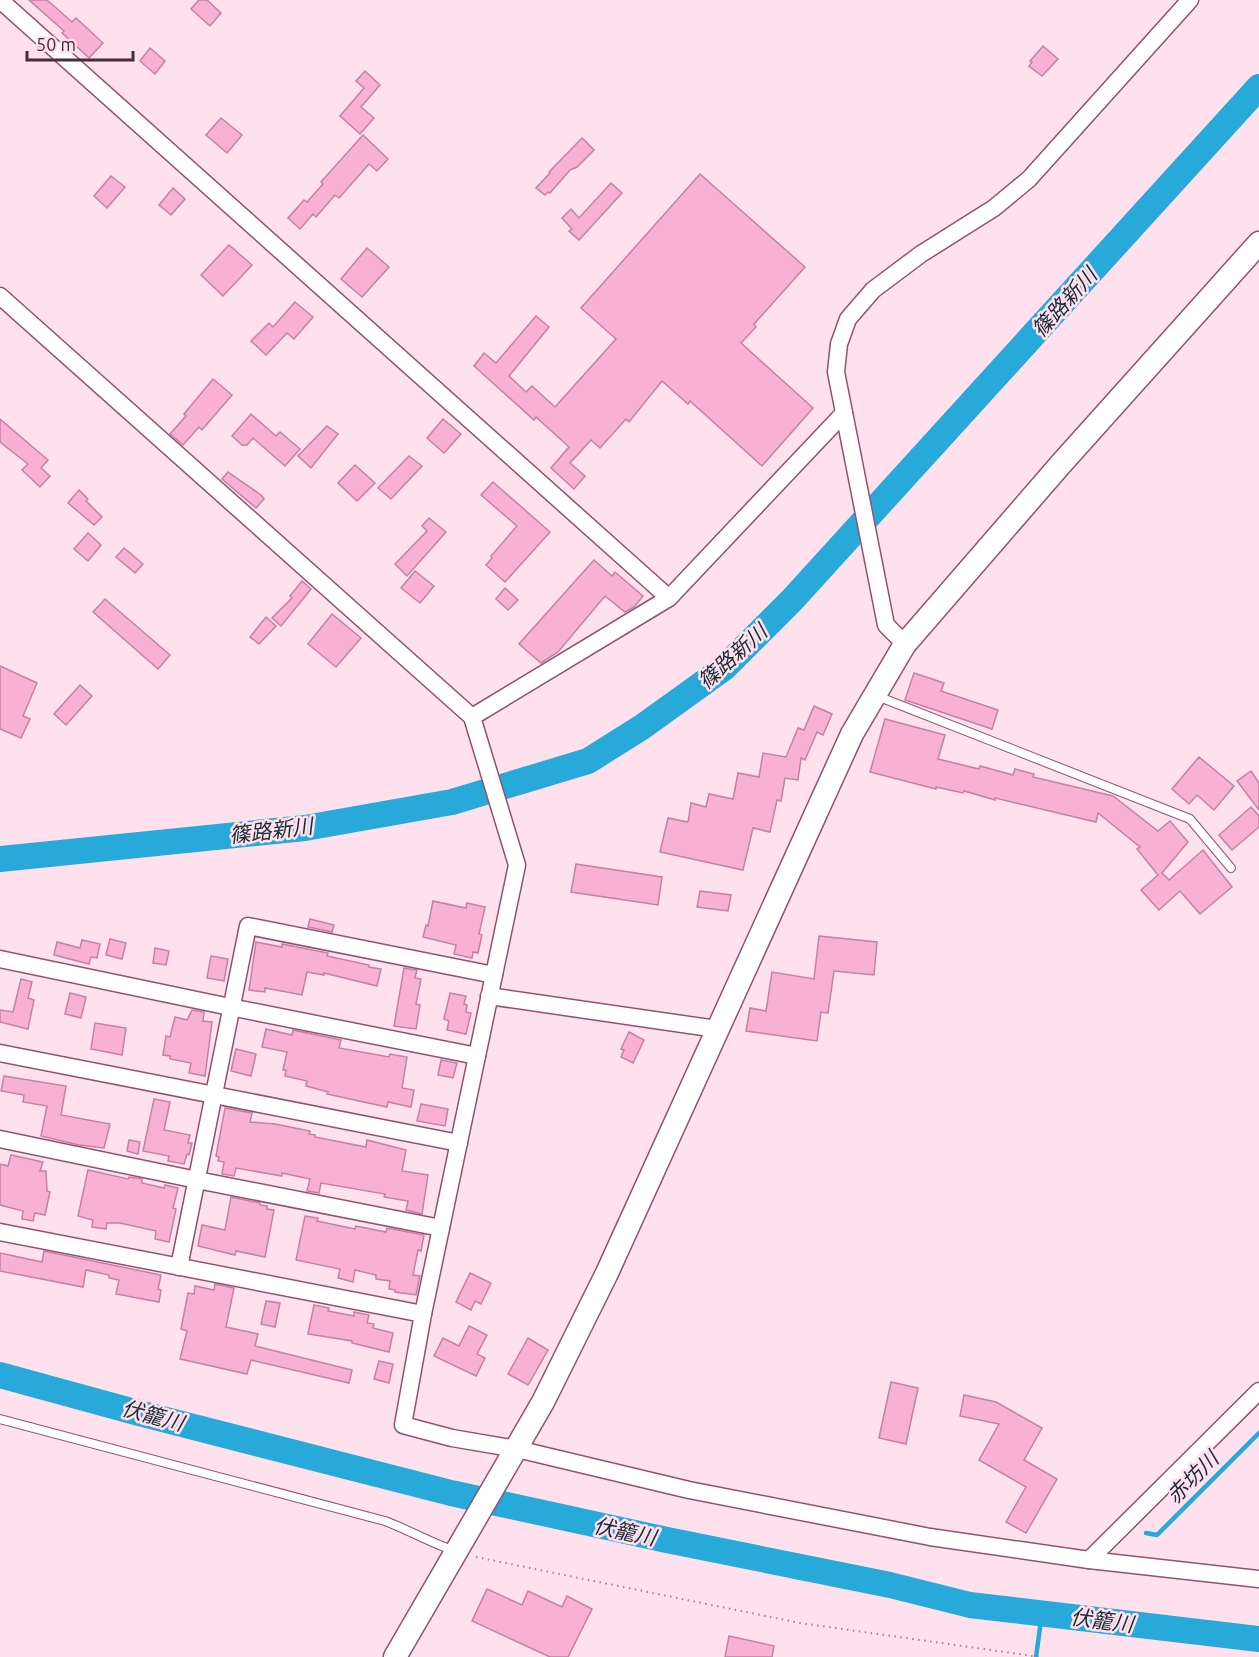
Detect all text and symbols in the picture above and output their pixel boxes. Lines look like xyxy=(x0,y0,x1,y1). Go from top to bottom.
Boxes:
scale bar xyxy=(27,24,134,62)
text: 50 m xyxy=(36,34,76,54)
water label: 篠路新川 xyxy=(1027,261,1102,341)
water label: 篠路新川 xyxy=(693,618,773,693)
water label: 篠路新川 xyxy=(228,813,316,847)
water label: 伏籠川 xyxy=(119,1395,188,1435)
water label: 赤坊川 xyxy=(1161,1445,1224,1508)
water label: 伏籠川 xyxy=(592,1513,660,1550)
water label: 伏籠川 xyxy=(1069,1604,1137,1636)

